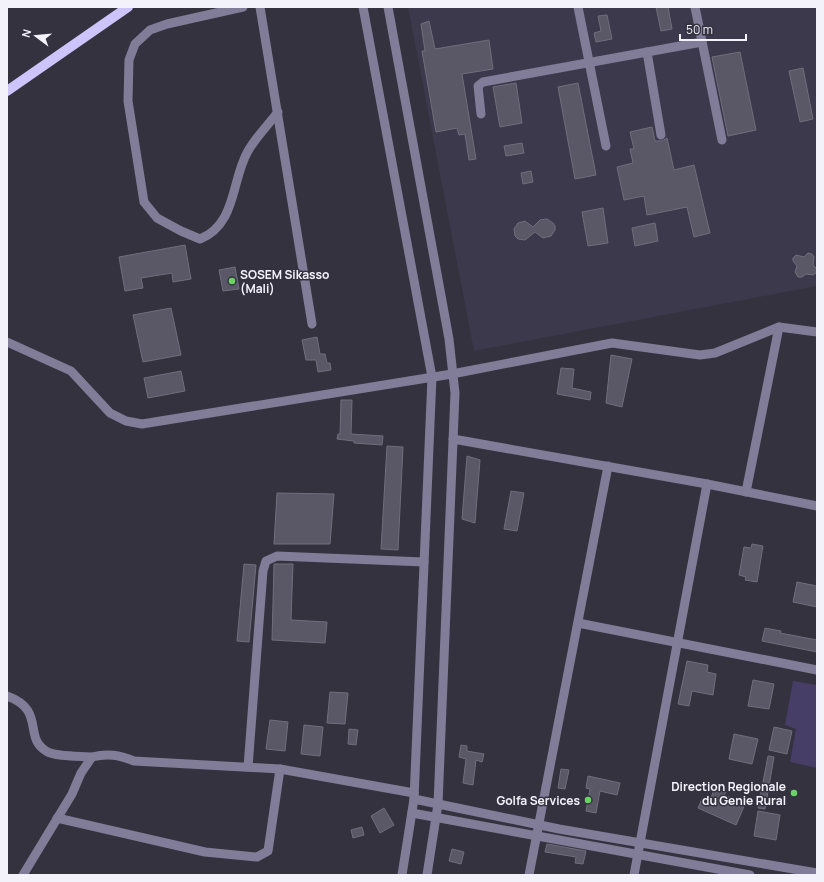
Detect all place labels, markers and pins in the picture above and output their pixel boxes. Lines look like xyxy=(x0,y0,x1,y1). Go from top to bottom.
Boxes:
place label: SOSEM Sikasso (Mali) xyxy=(240,266,330,297)
marker: SOSEM Sikasso (Mali) xyxy=(227,276,237,286)
place label: Direction Regionale du Genie Rural xyxy=(671,778,786,809)
marker: Direction Regionale du Genie Rural xyxy=(789,788,799,798)
place label: Golfa Services xyxy=(496,792,580,809)
marker: Golfa Services xyxy=(583,795,593,805)

